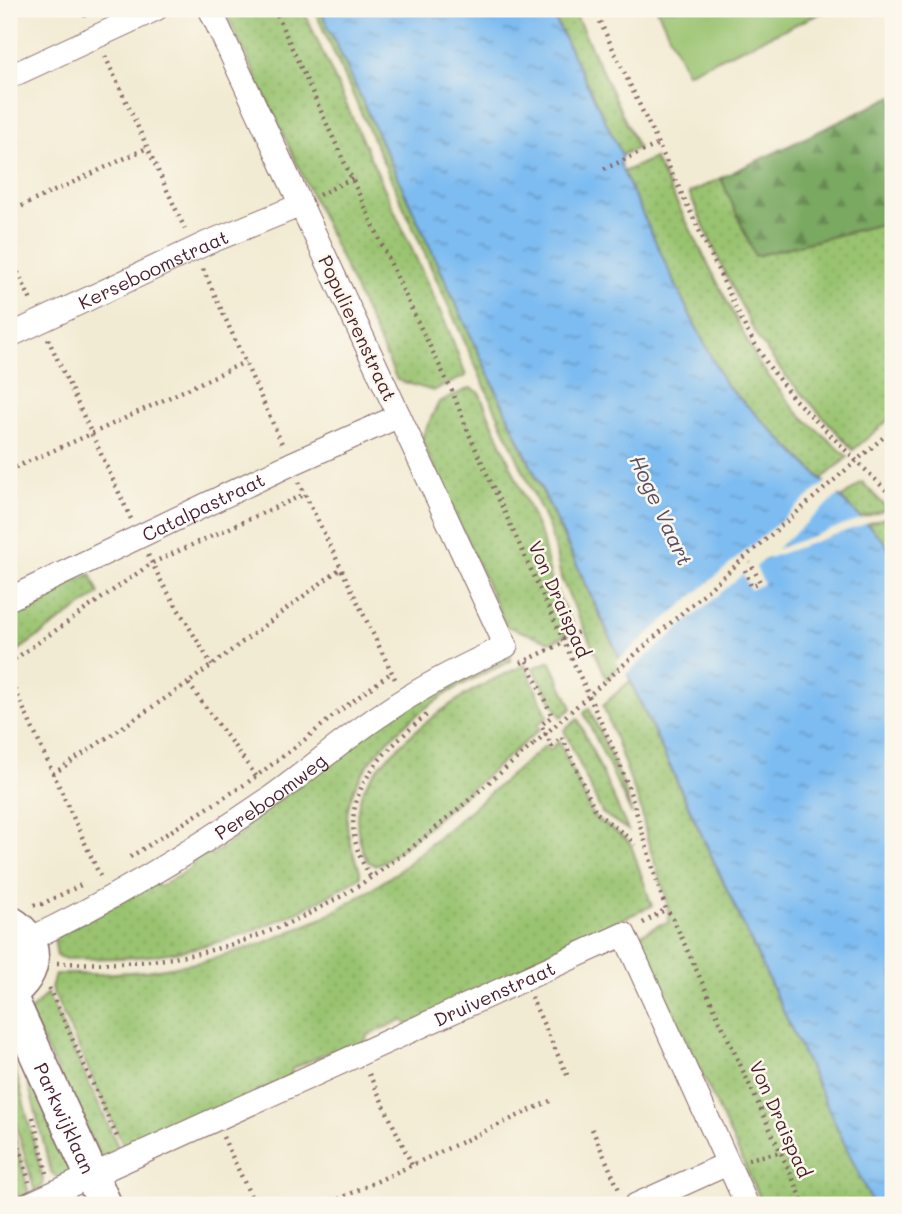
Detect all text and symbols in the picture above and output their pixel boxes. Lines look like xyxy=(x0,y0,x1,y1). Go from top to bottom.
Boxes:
street label: Kerseboomstraat xyxy=(74,223,232,314)
street label: Populierenstraat xyxy=(313,251,403,405)
water label: Hoge Vaart xyxy=(625,450,699,570)
street label: Catalpastraat xyxy=(137,466,268,546)
street label: Von Draispad xyxy=(523,537,597,661)
street label: Pereboomweg xyxy=(209,747,331,845)
street label: Druivenstraat xyxy=(430,955,559,1031)
street label: Von Draispad xyxy=(744,1057,818,1181)
street label: Parkwijklaan xyxy=(29,1058,101,1177)

